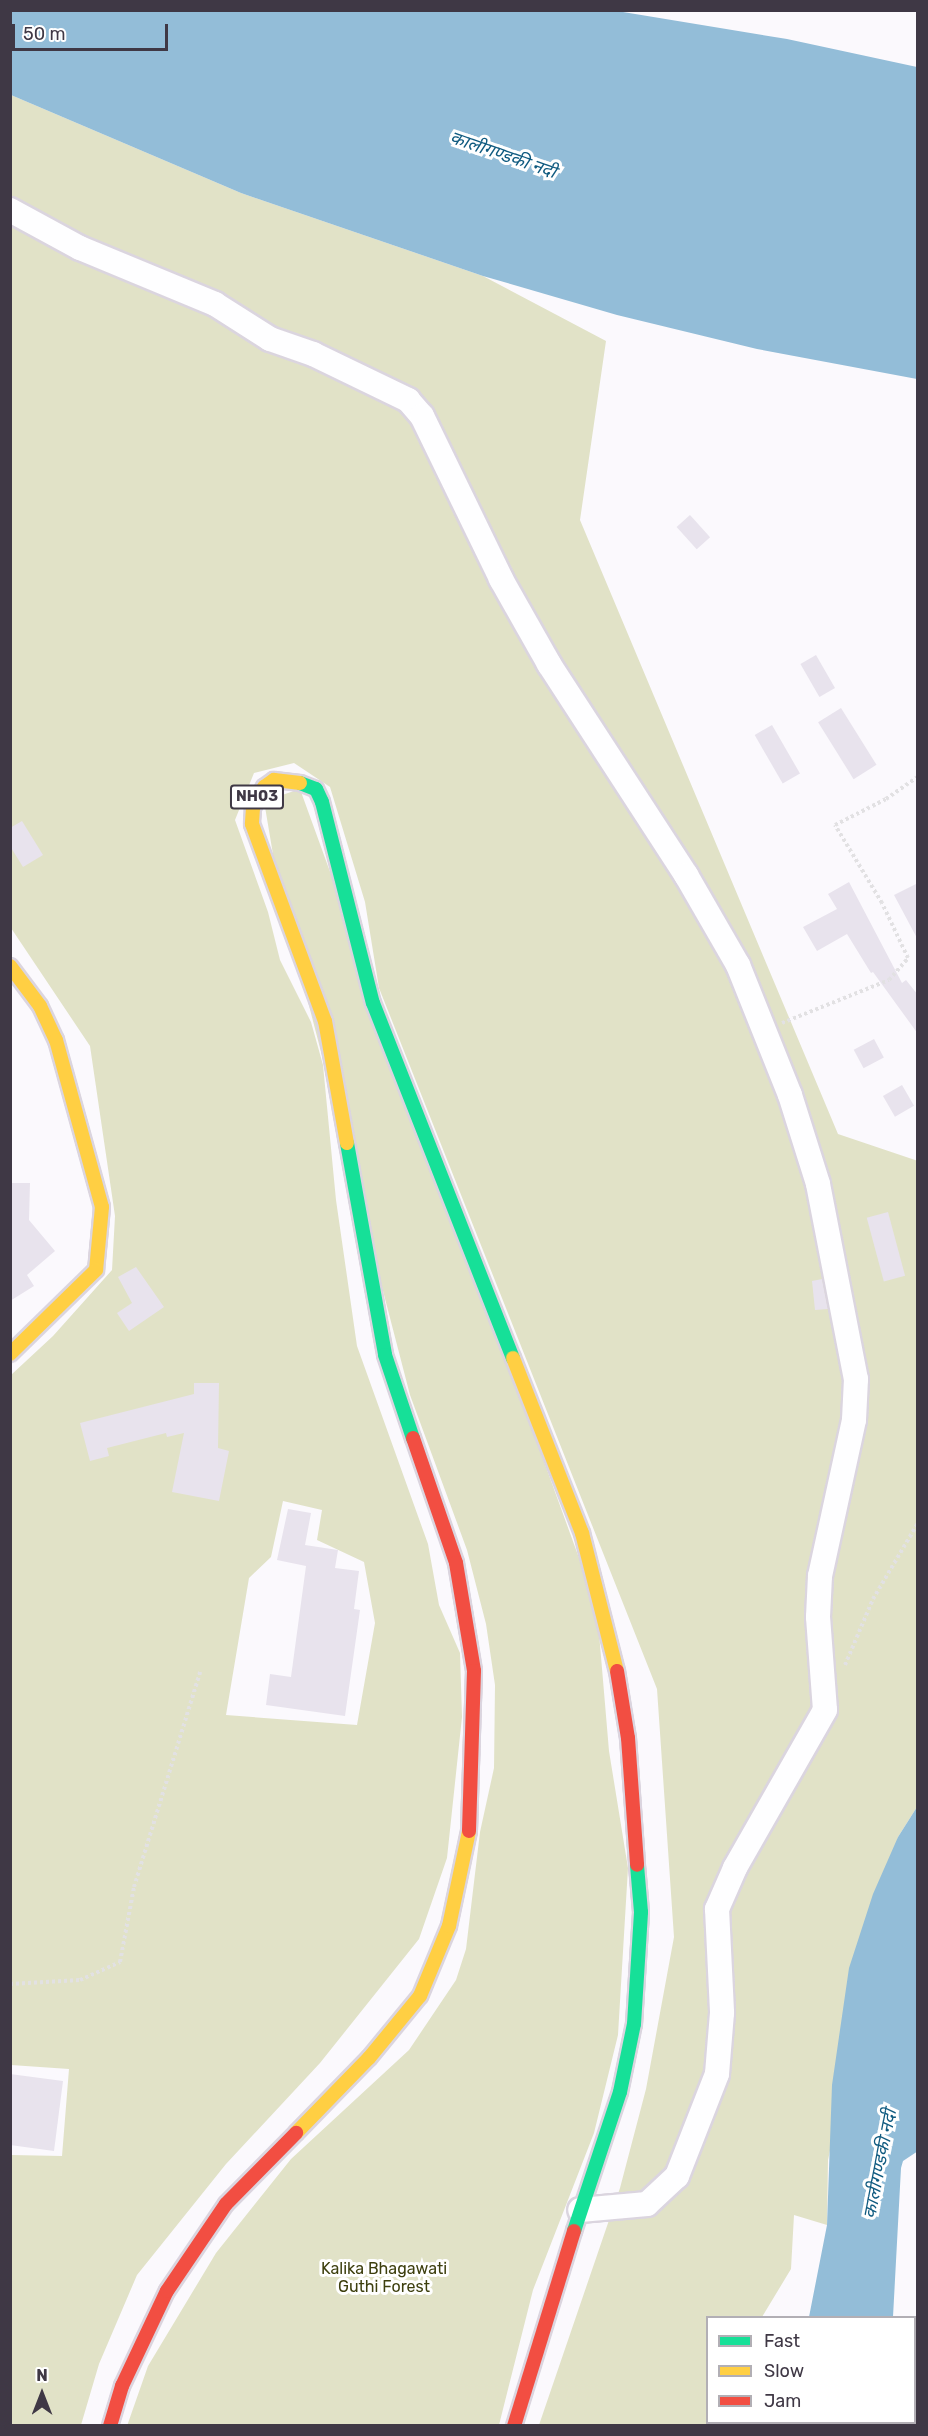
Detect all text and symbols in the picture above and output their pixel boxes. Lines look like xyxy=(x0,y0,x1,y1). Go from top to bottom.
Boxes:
scale bar xyxy=(15,12,171,50)
text: 50 m xyxy=(23,23,66,45)
water label: कालीगण्डकी नदी xyxy=(447,127,559,183)
road number: NH03 xyxy=(228,785,286,809)
water label: कालीगण्डकी नदी xyxy=(859,2108,901,2220)
park label: Kalika Bhagawati Guthi Forest xyxy=(321,2259,447,2297)
legend xyxy=(706,2316,916,2424)
text: Fast xyxy=(764,2330,800,2352)
text: Slow xyxy=(764,2360,804,2382)
north arrow xyxy=(12,2364,72,2424)
text: N xyxy=(36,2366,48,2385)
text: Jam xyxy=(764,2390,801,2412)

